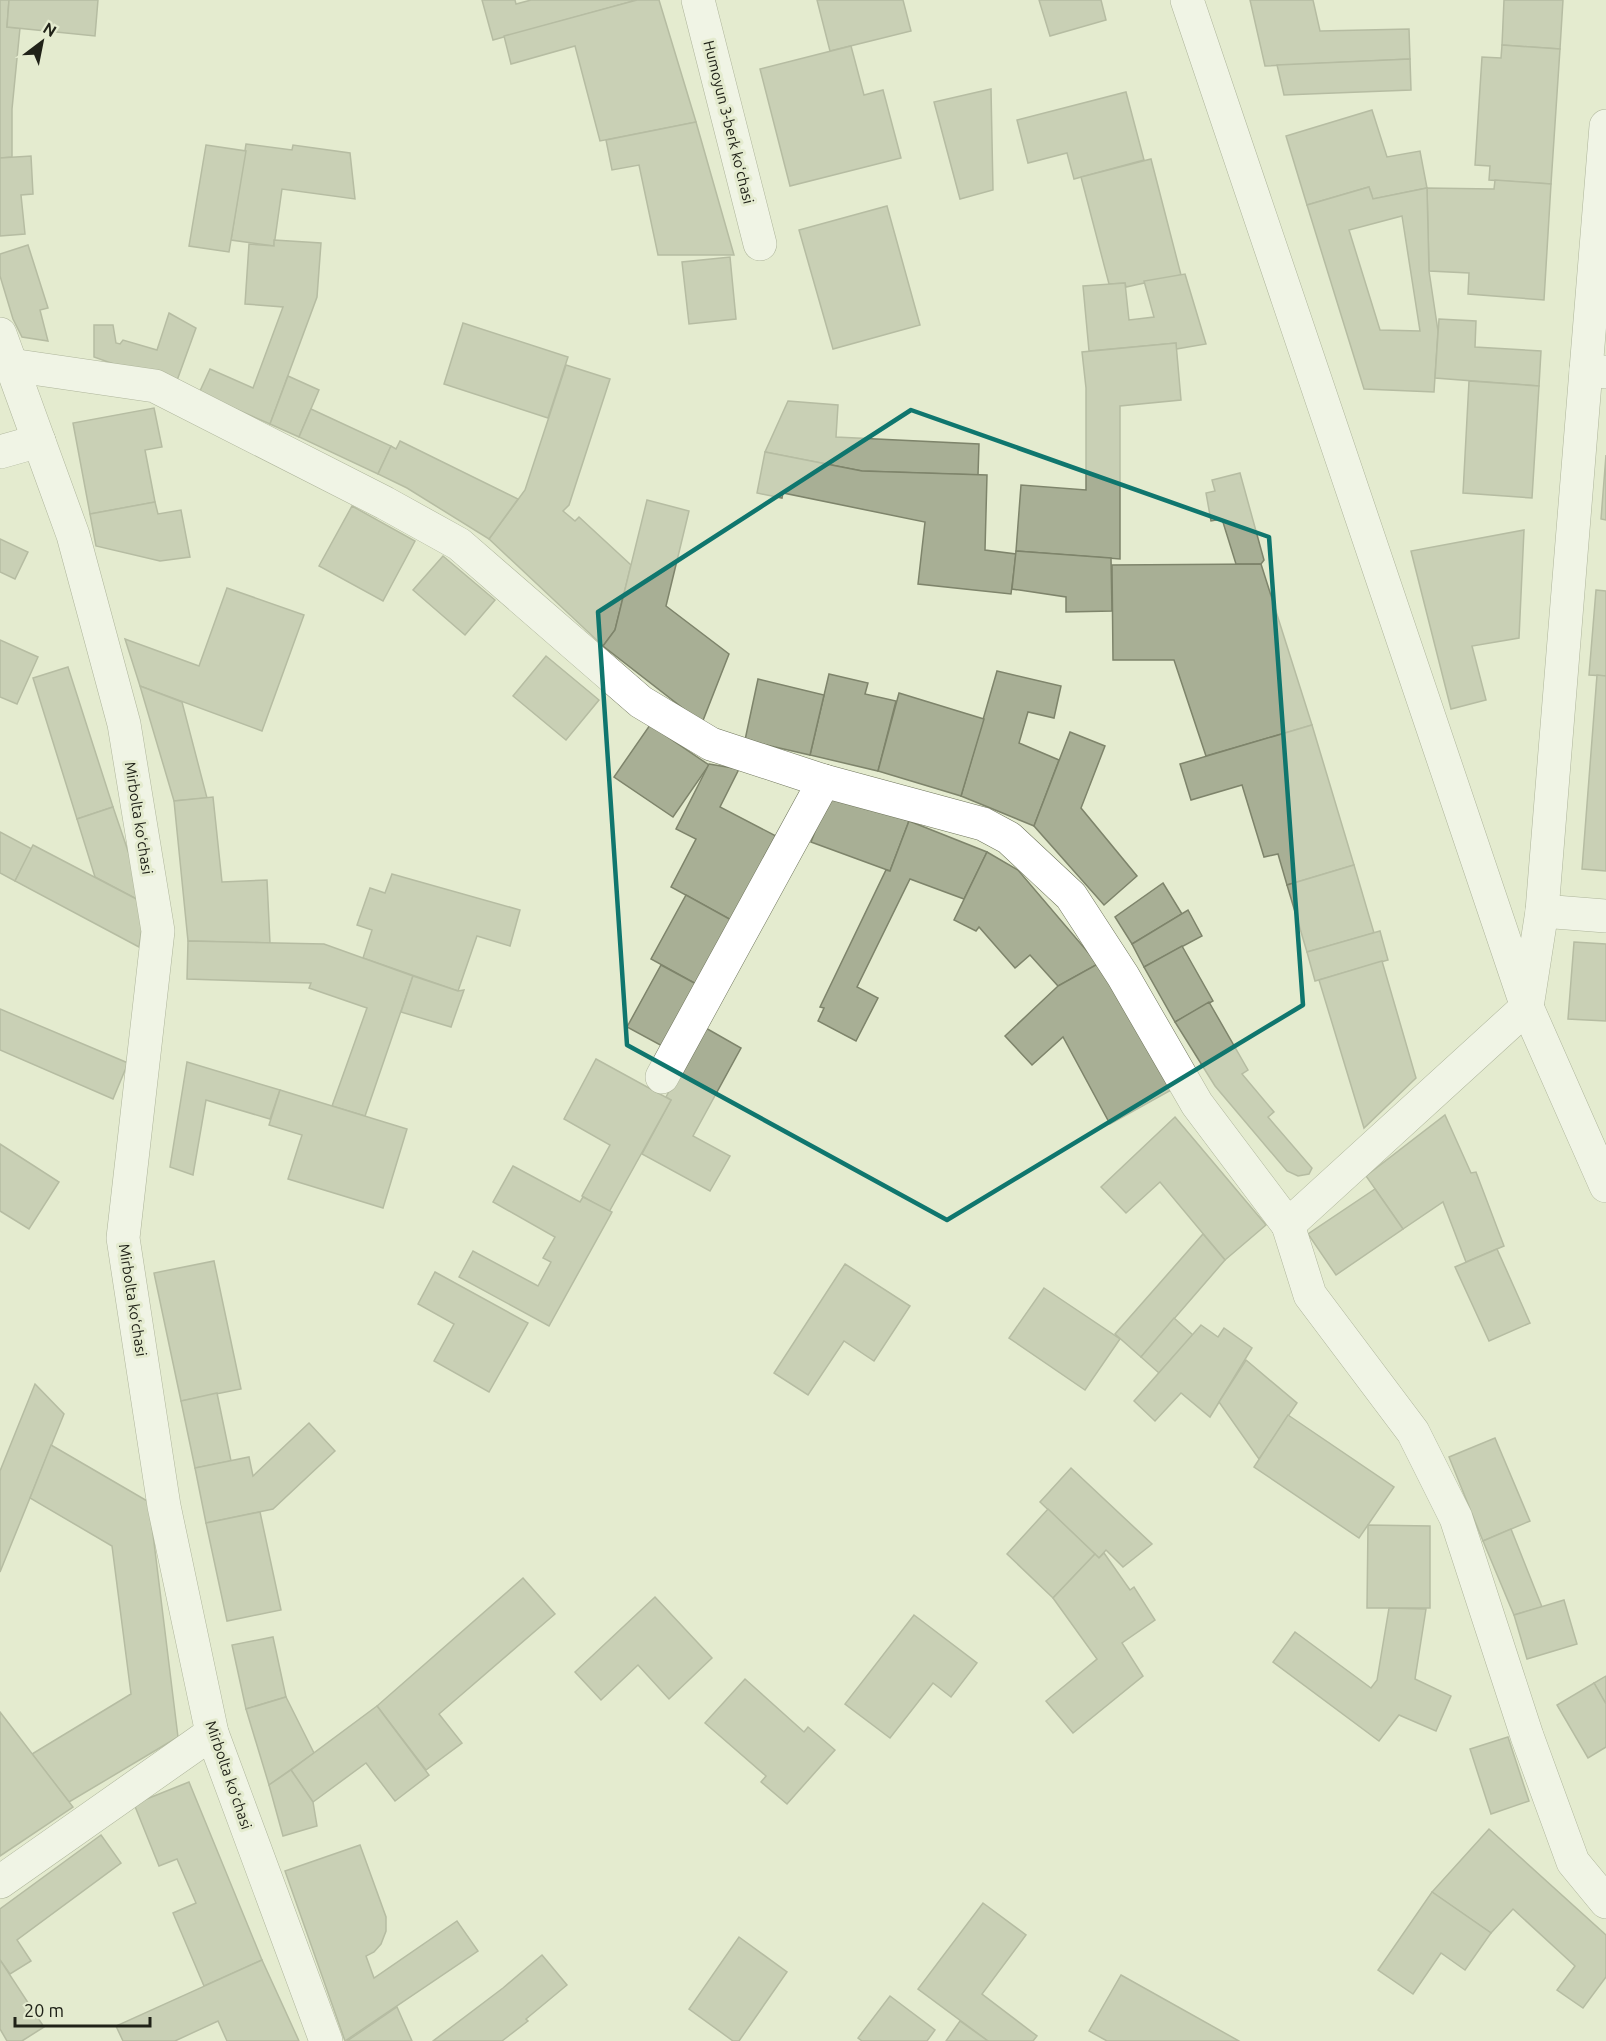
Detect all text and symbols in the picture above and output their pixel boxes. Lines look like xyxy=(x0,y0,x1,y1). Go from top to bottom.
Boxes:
north arrow xyxy=(12,12,72,72)
text: N xyxy=(40,18,60,40)
street label: Humoyun 3-berk koʻchasi xyxy=(700,39,758,205)
street label: Mirbolta koʻchasi xyxy=(122,761,156,875)
street label: Mirbolta koʻchasi xyxy=(116,1243,150,1357)
street label: Mirbolta koʻchasi xyxy=(202,1719,256,1831)
scale bar xyxy=(15,1990,150,2028)
text: 20 m xyxy=(24,2000,64,2020)

